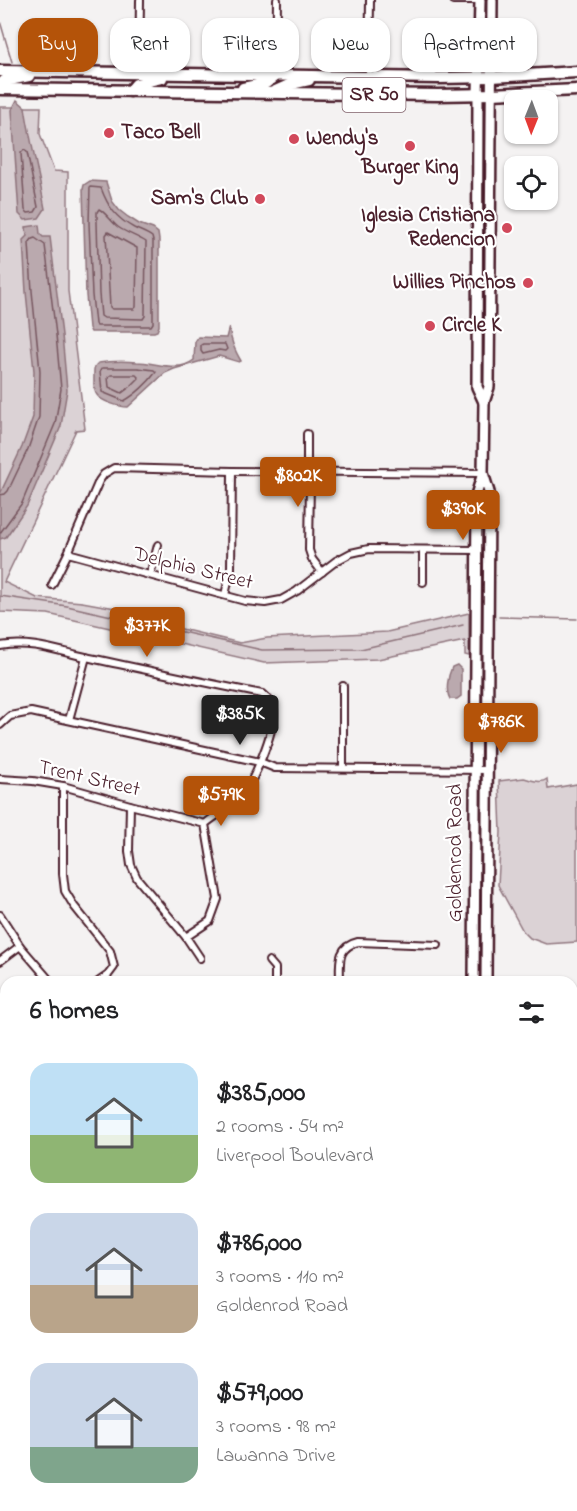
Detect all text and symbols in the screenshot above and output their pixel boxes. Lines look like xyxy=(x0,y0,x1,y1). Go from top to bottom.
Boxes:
chip: Buy xyxy=(18,18,98,72)
chip: Rent xyxy=(110,18,190,72)
chip: Filters xyxy=(202,18,299,72)
chip: New xyxy=(311,18,390,72)
chip: Apartment xyxy=(402,18,537,72)
road number: SR 50 xyxy=(342,78,406,112)
north arrow xyxy=(504,90,558,144)
map controls xyxy=(504,90,558,210)
place label: Taco Bell xyxy=(121,118,201,148)
place label: Wendy's xyxy=(306,124,379,156)
marker: Taco Bell xyxy=(102,126,116,140)
marker: Wendy's xyxy=(287,132,301,146)
marker: Burger King xyxy=(403,139,417,153)
place label: Burger King xyxy=(361,153,458,185)
button: locate xyxy=(504,156,558,210)
place label: Sam's Club xyxy=(151,184,249,214)
marker: Sam's Club xyxy=(253,192,267,206)
place label: Iglesia Cristiana Redencion xyxy=(361,201,495,255)
marker: Iglesia Cristiana Redencion xyxy=(500,221,514,235)
place label: Willies Pinchos xyxy=(393,268,516,298)
marker: Willies Pinchos xyxy=(521,276,535,290)
place label: Circle K xyxy=(442,311,502,341)
marker: Circle K xyxy=(423,319,437,333)
pin: $802K xyxy=(256,457,340,508)
text: $802K xyxy=(274,462,322,491)
pin: $390K xyxy=(421,490,505,541)
text: $390K xyxy=(441,495,485,524)
street label: Delphia Street xyxy=(129,539,256,598)
pin: $377K xyxy=(105,607,189,658)
text: $377K xyxy=(124,612,170,641)
pin: $385K xyxy=(198,695,282,746)
text: $385K xyxy=(216,700,265,729)
pin: $786K xyxy=(459,703,543,754)
text: $786K xyxy=(478,708,524,737)
street label: Trent Street xyxy=(35,753,143,805)
pin: $579K xyxy=(179,776,263,827)
text: $579K xyxy=(197,781,245,810)
street label: Goldenrod Road xyxy=(441,783,471,922)
text: 6 homes xyxy=(30,993,119,1031)
icon: filters xyxy=(515,996,548,1029)
text: $385,000 xyxy=(216,1075,305,1113)
icon: home xyxy=(78,1087,150,1159)
text: 2 rooms · 54 m² xyxy=(216,1113,344,1142)
text: Liverpool Boulevard xyxy=(216,1142,373,1171)
text: $786,000 xyxy=(216,1225,302,1263)
icon: home xyxy=(78,1237,150,1309)
text: 3 rooms · 110 m² xyxy=(216,1263,344,1292)
text: Goldenrod Road xyxy=(216,1292,348,1321)
text: $579,000 xyxy=(216,1375,303,1413)
icon: home xyxy=(78,1387,150,1459)
text: 3 rooms · 98 m² xyxy=(216,1413,336,1442)
text: Lawanna Drive xyxy=(216,1442,335,1471)

